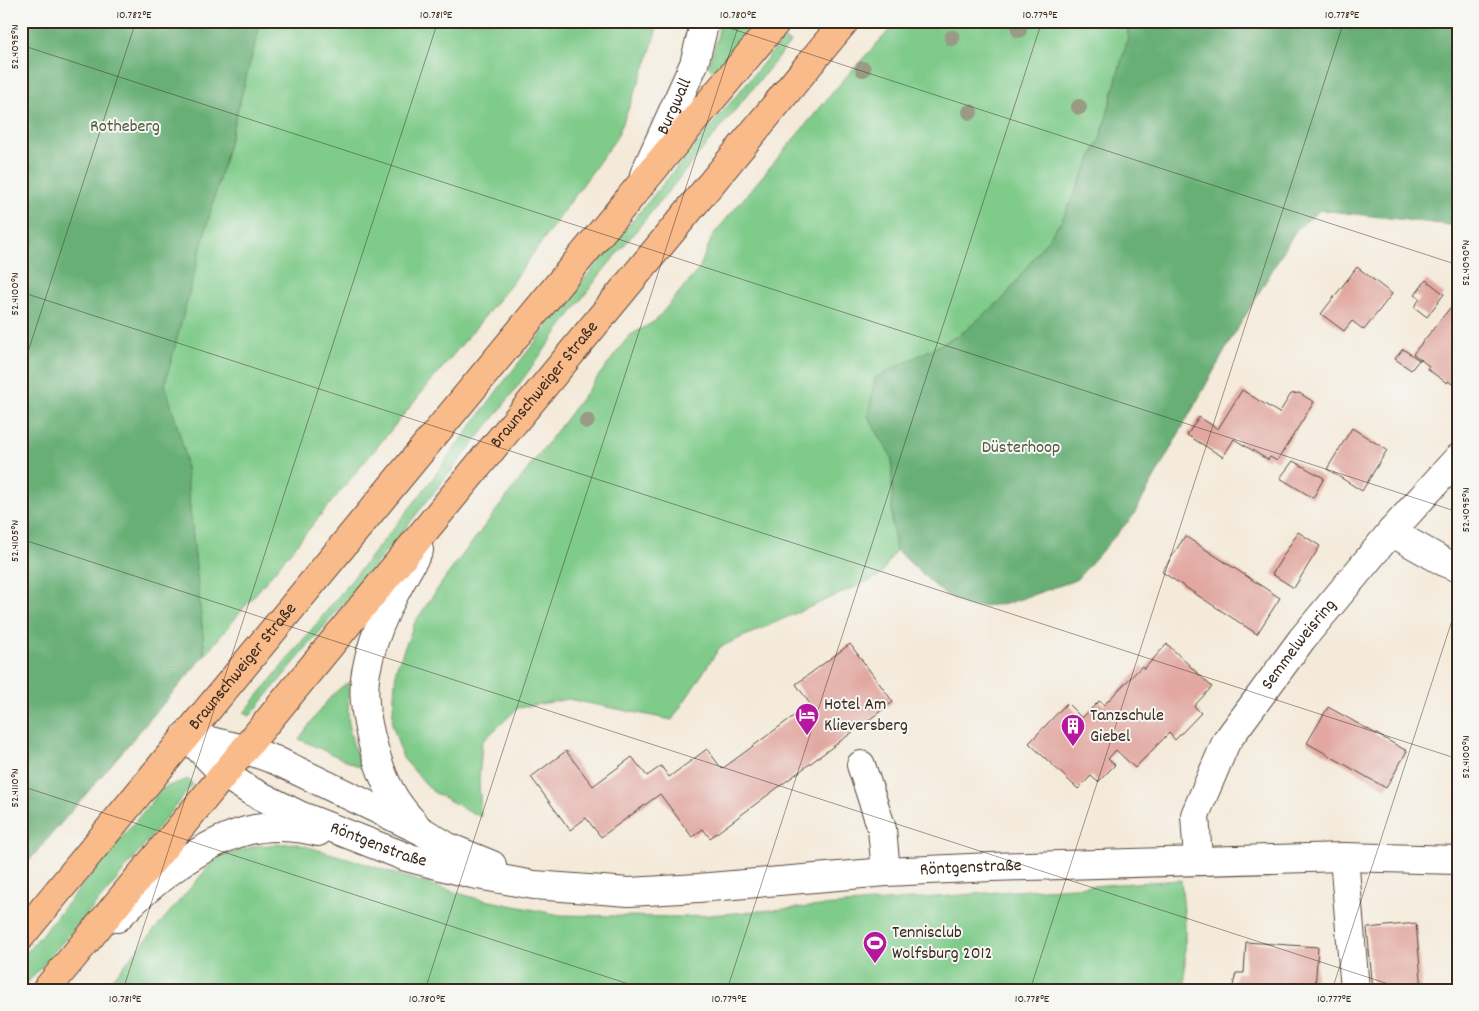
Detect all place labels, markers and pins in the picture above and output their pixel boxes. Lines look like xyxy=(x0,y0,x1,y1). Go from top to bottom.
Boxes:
place label: Hotel Am Klieversberg xyxy=(824,693,908,739)
hotel icon: Hotel Am Klieversberg xyxy=(794,702,820,736)
place label: Tanzschule Giebel xyxy=(1090,704,1164,750)
building icon: Tanzschule Giebel xyxy=(1060,713,1086,747)
place label: Tennisclub Wolfsburg 2012 xyxy=(892,921,992,967)
sports icon: Tennisclub Wolfsburg 2012 xyxy=(862,930,888,964)

